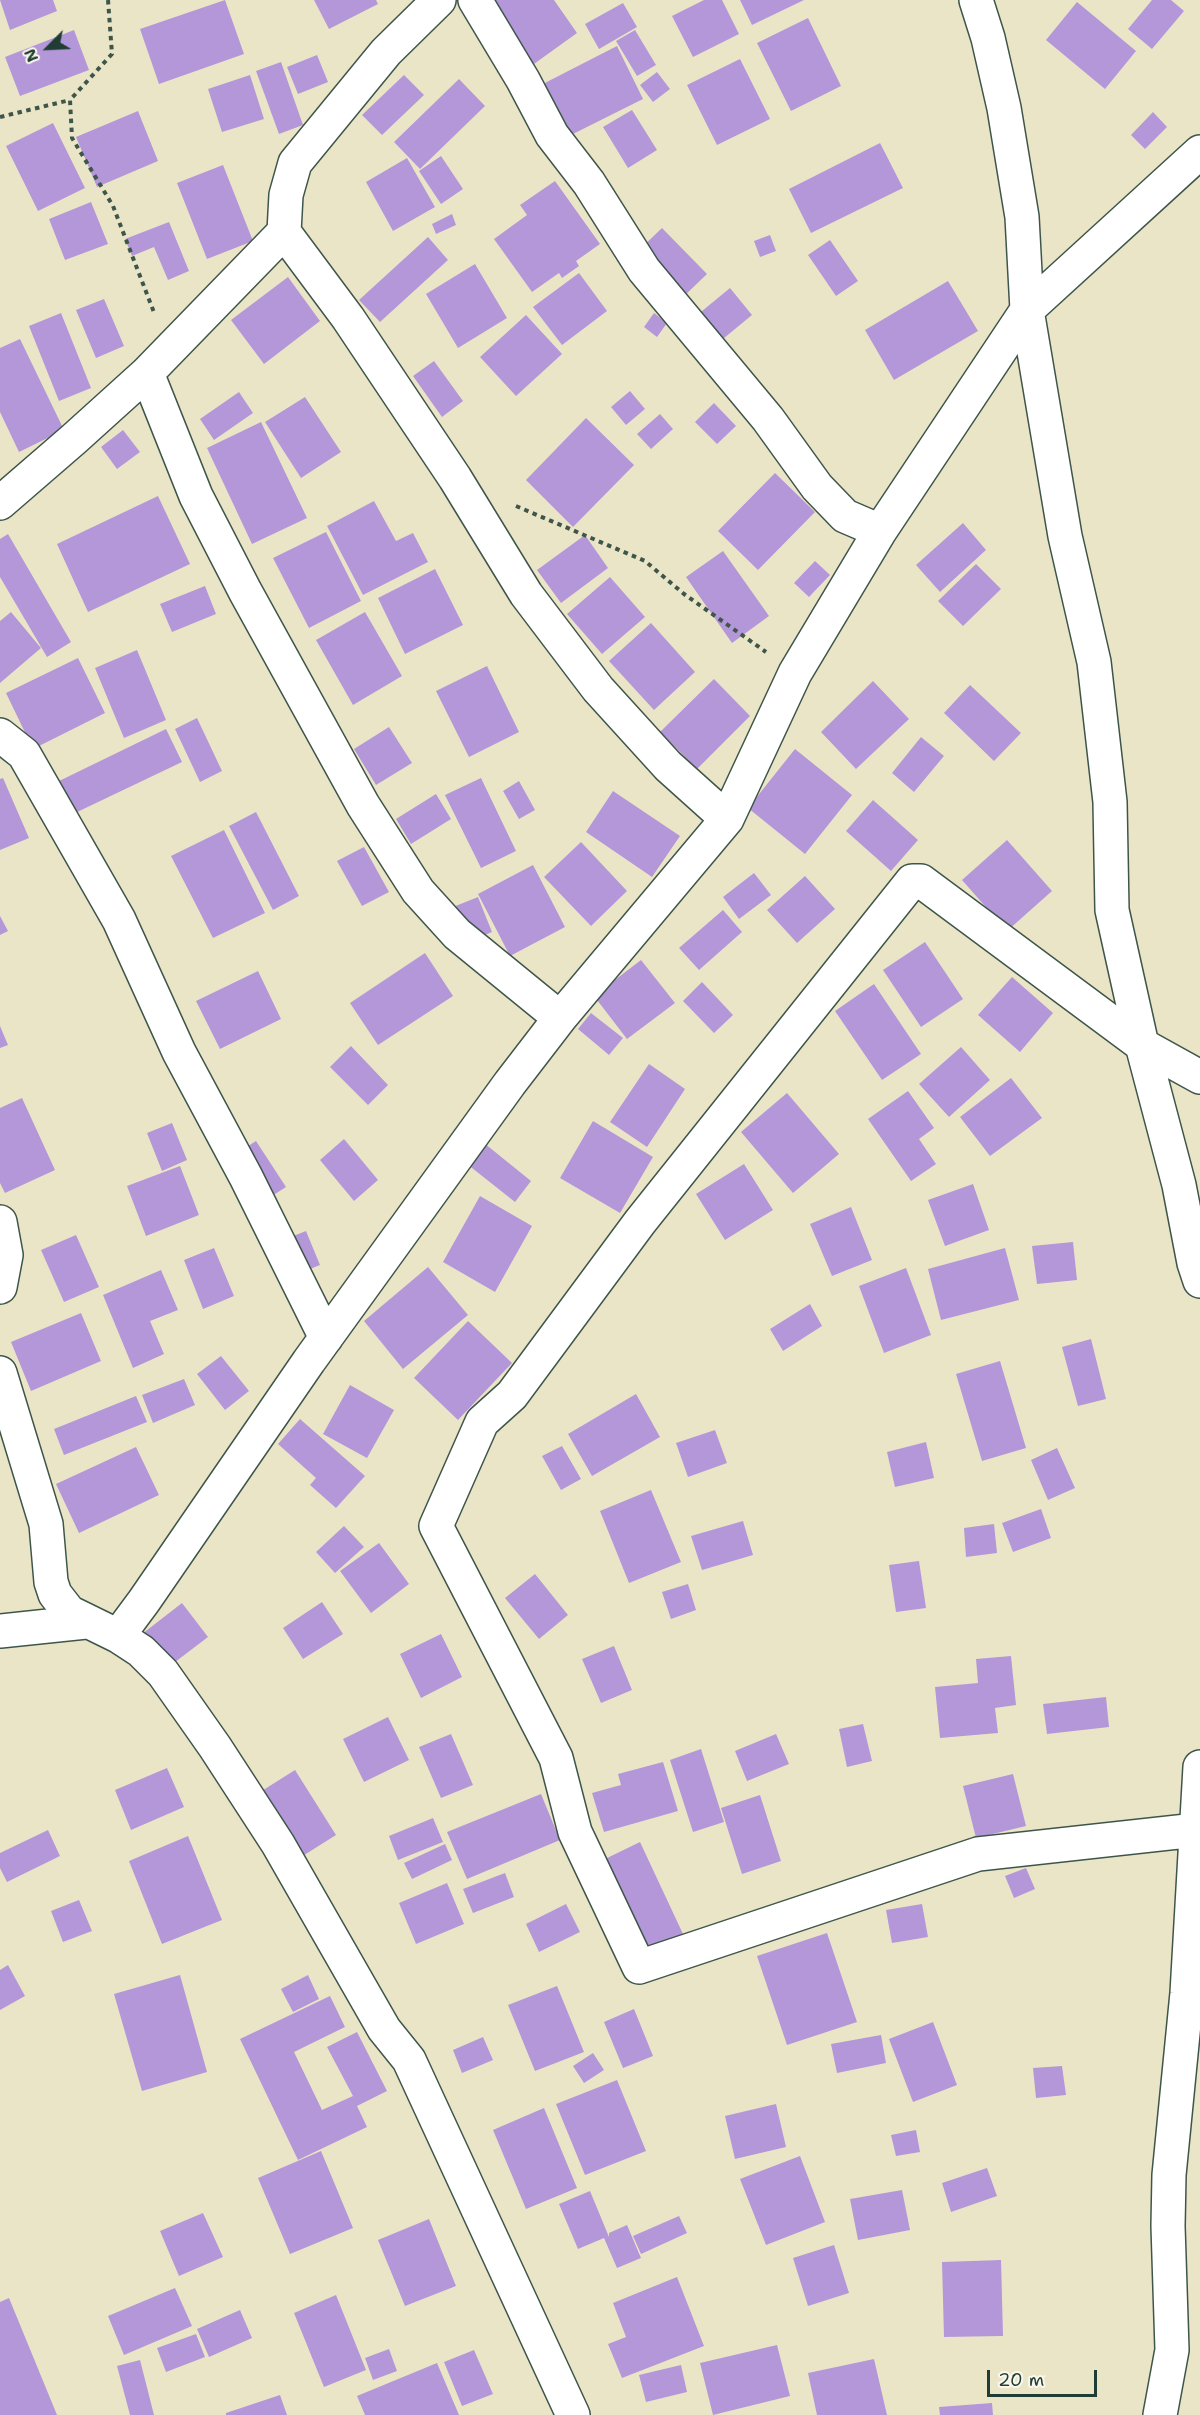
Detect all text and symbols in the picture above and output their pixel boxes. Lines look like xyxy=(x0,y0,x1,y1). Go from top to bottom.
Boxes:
north arrow xyxy=(18,18,78,78)
text: N xyxy=(19,45,43,66)
scale bar xyxy=(990,2358,1100,2396)
text: 20 m xyxy=(998,2368,1044,2392)

